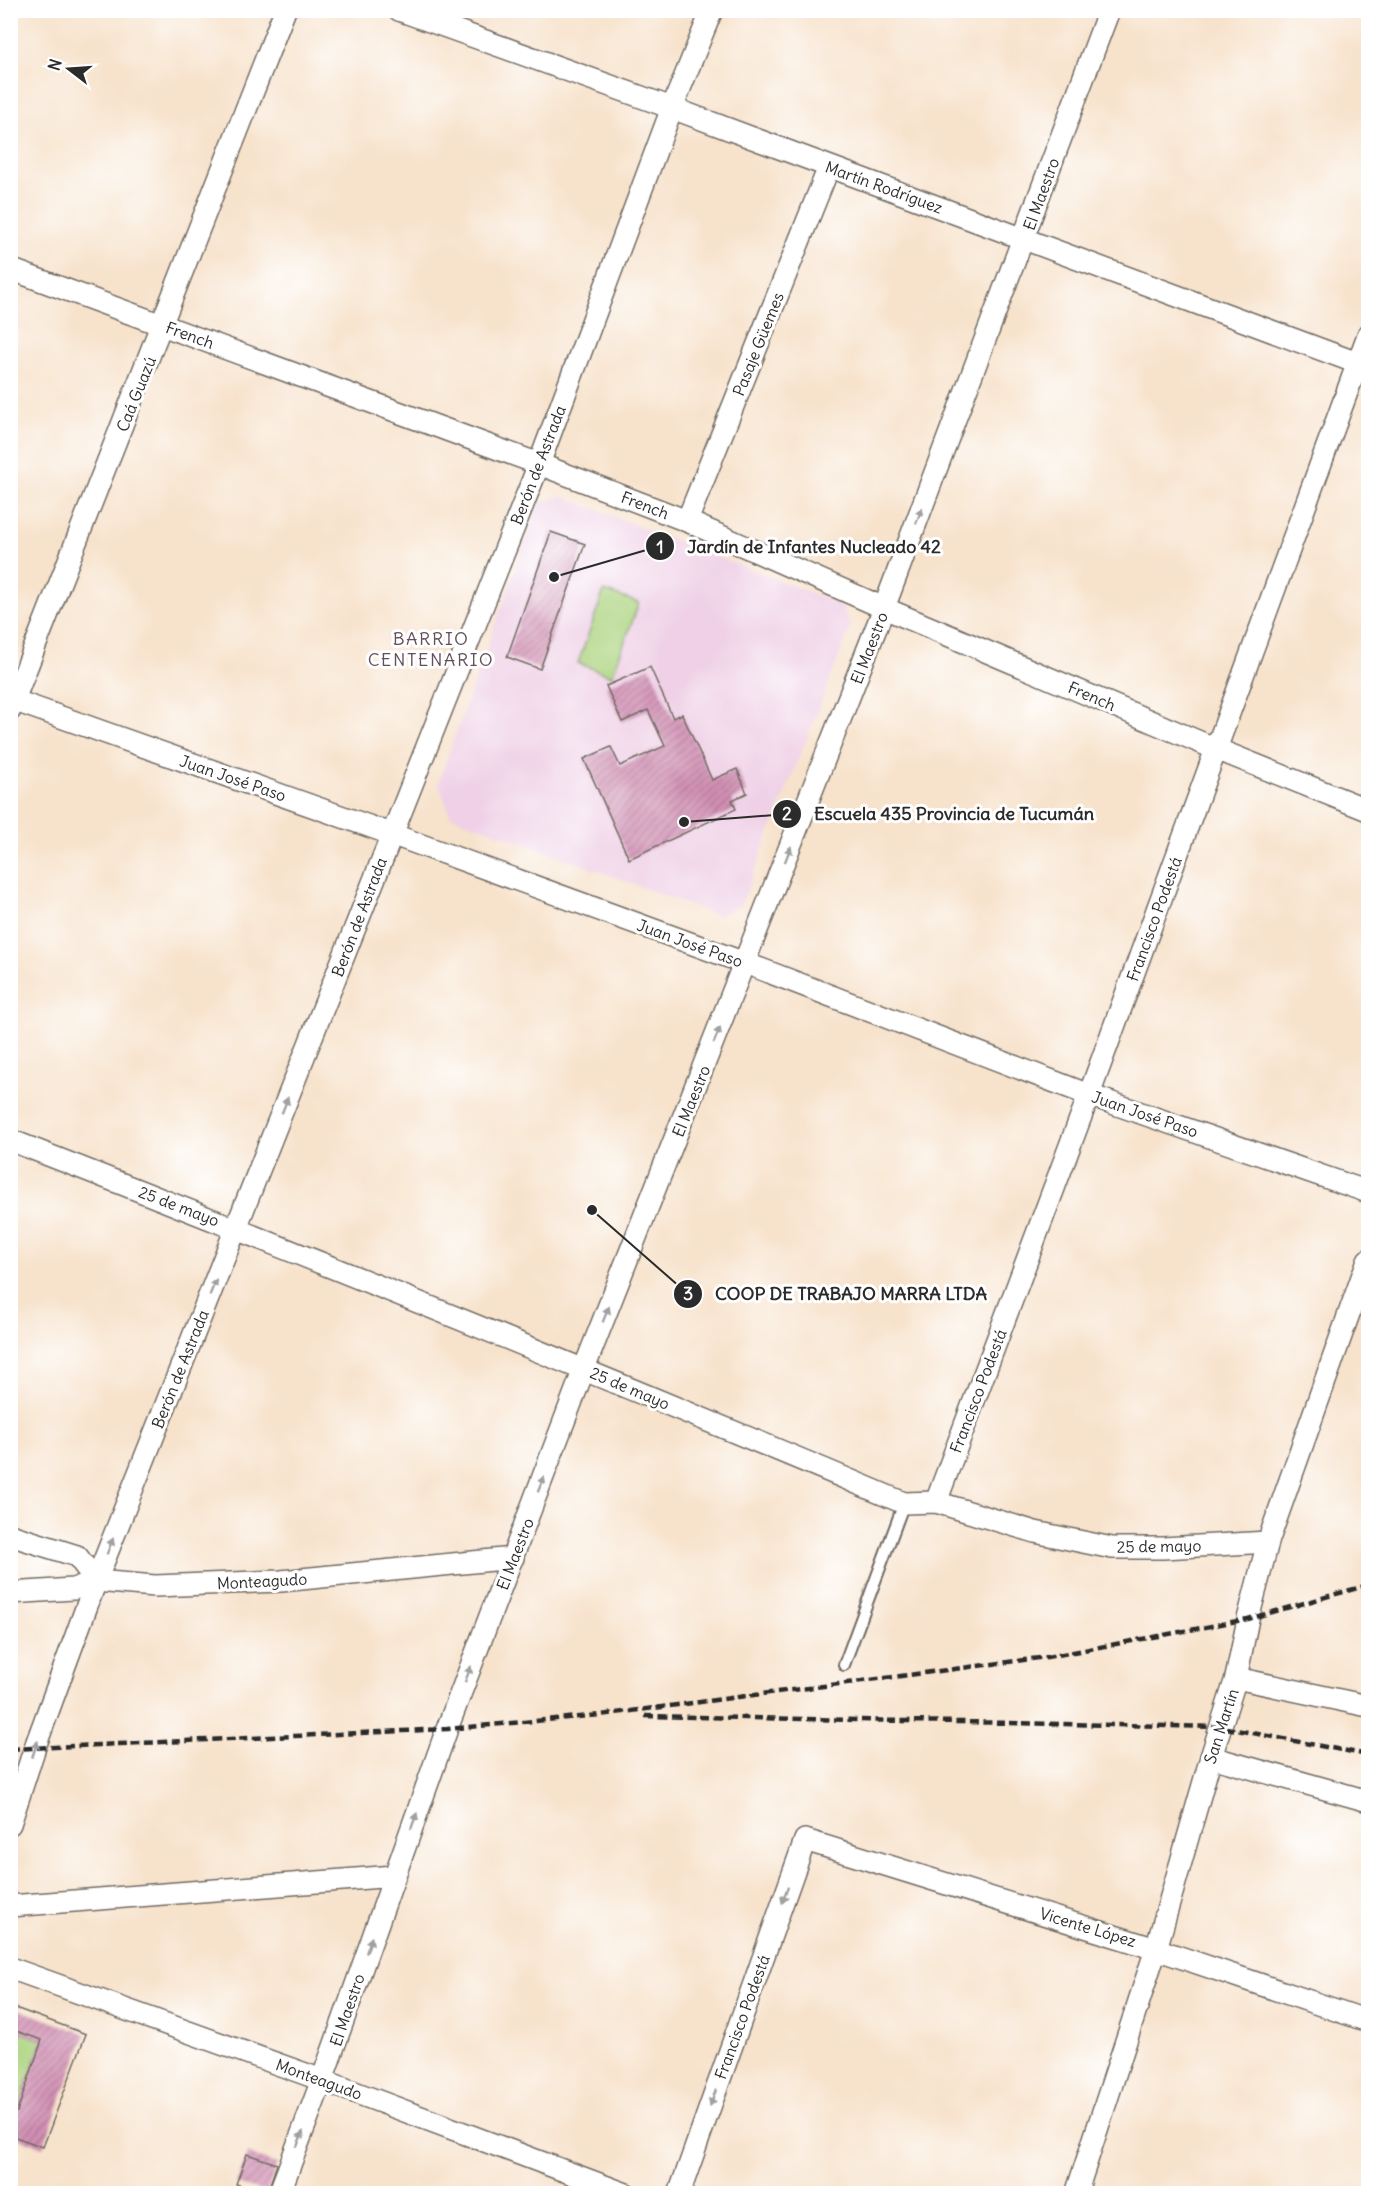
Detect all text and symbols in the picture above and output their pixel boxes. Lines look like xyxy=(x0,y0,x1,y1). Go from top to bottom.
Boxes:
north arrow xyxy=(39,39,99,99)
text: N xyxy=(43,56,66,73)
street label: El Maestro xyxy=(1019,155,1063,233)
street label: Martín Rodríguez xyxy=(823,156,946,218)
street label: Pasaje Güemes xyxy=(728,289,788,399)
street label: French xyxy=(163,317,217,353)
street label: Caá Guazú xyxy=(112,353,160,435)
street label: Berón de Astrada xyxy=(506,402,570,528)
street label: French xyxy=(618,487,672,523)
one-way arrow xyxy=(915,506,925,524)
callout: Jardín de Infantes Nucleado 42 xyxy=(645,528,953,564)
text: 1 xyxy=(656,535,664,558)
text: Jardín de Infantes Nucleado 42 xyxy=(687,535,941,558)
street label: El Maestro xyxy=(846,609,892,687)
district label: BARRIO CENTENARIO xyxy=(368,627,494,671)
street label: French xyxy=(1065,677,1119,715)
street label: Juan José Paso xyxy=(177,750,289,806)
callout: Escuela 435 Provincia de Tucumán xyxy=(772,796,1106,832)
text: 2 xyxy=(782,802,792,825)
text: Escuela 435 Provincia de Tucumán xyxy=(814,802,1095,825)
one-way arrow xyxy=(784,845,793,863)
street label: Berón de Astrada xyxy=(327,854,391,980)
street label: Francisco Podestá xyxy=(1122,854,1186,984)
street label: Juan José Paso xyxy=(634,915,746,971)
one-way arrow xyxy=(712,1026,722,1044)
street label: El Maestro xyxy=(668,1062,714,1140)
street label: Juan José Paso xyxy=(1089,1086,1201,1142)
one-way arrow xyxy=(280,1096,290,1114)
street label: 25 de mayo xyxy=(136,1181,222,1231)
callout: COOP DE TRABAJO MARRA LTDA xyxy=(673,1276,998,1312)
one-way arrow xyxy=(209,1278,218,1296)
text: 3 xyxy=(683,1282,693,1305)
text: COOP DE TRABAJO MARRA LTDA xyxy=(715,1282,987,1305)
one-way arrow xyxy=(601,1305,611,1323)
street label: Berón de Astrada xyxy=(147,1307,213,1431)
street label: Francisco Podestá xyxy=(945,1326,1011,1456)
street label: 25 de mayo xyxy=(587,1362,673,1414)
one-way arrow xyxy=(537,1474,547,1492)
street label: El Maestro xyxy=(492,1515,538,1593)
street label: 25 de mayo xyxy=(1116,1535,1202,1557)
one-way arrow xyxy=(106,1537,115,1555)
street label: Monteagudo xyxy=(216,1569,308,1593)
one-way arrow xyxy=(464,1665,473,1683)
street label: San Martín xyxy=(1199,1686,1243,1766)
one-way arrow xyxy=(30,1740,40,1758)
one-way arrow xyxy=(409,1812,419,1830)
one-way arrow xyxy=(780,1886,790,1904)
street label: Vicente López xyxy=(1037,1903,1139,1951)
one-way arrow xyxy=(365,1936,375,1954)
street label: Francisco Podestá xyxy=(710,1952,774,2082)
street label: El Maestro xyxy=(325,1971,369,2049)
street label: Monteagudo xyxy=(273,2054,365,2104)
one-way arrow xyxy=(707,2089,717,2107)
one-way arrow xyxy=(295,2130,305,2148)

